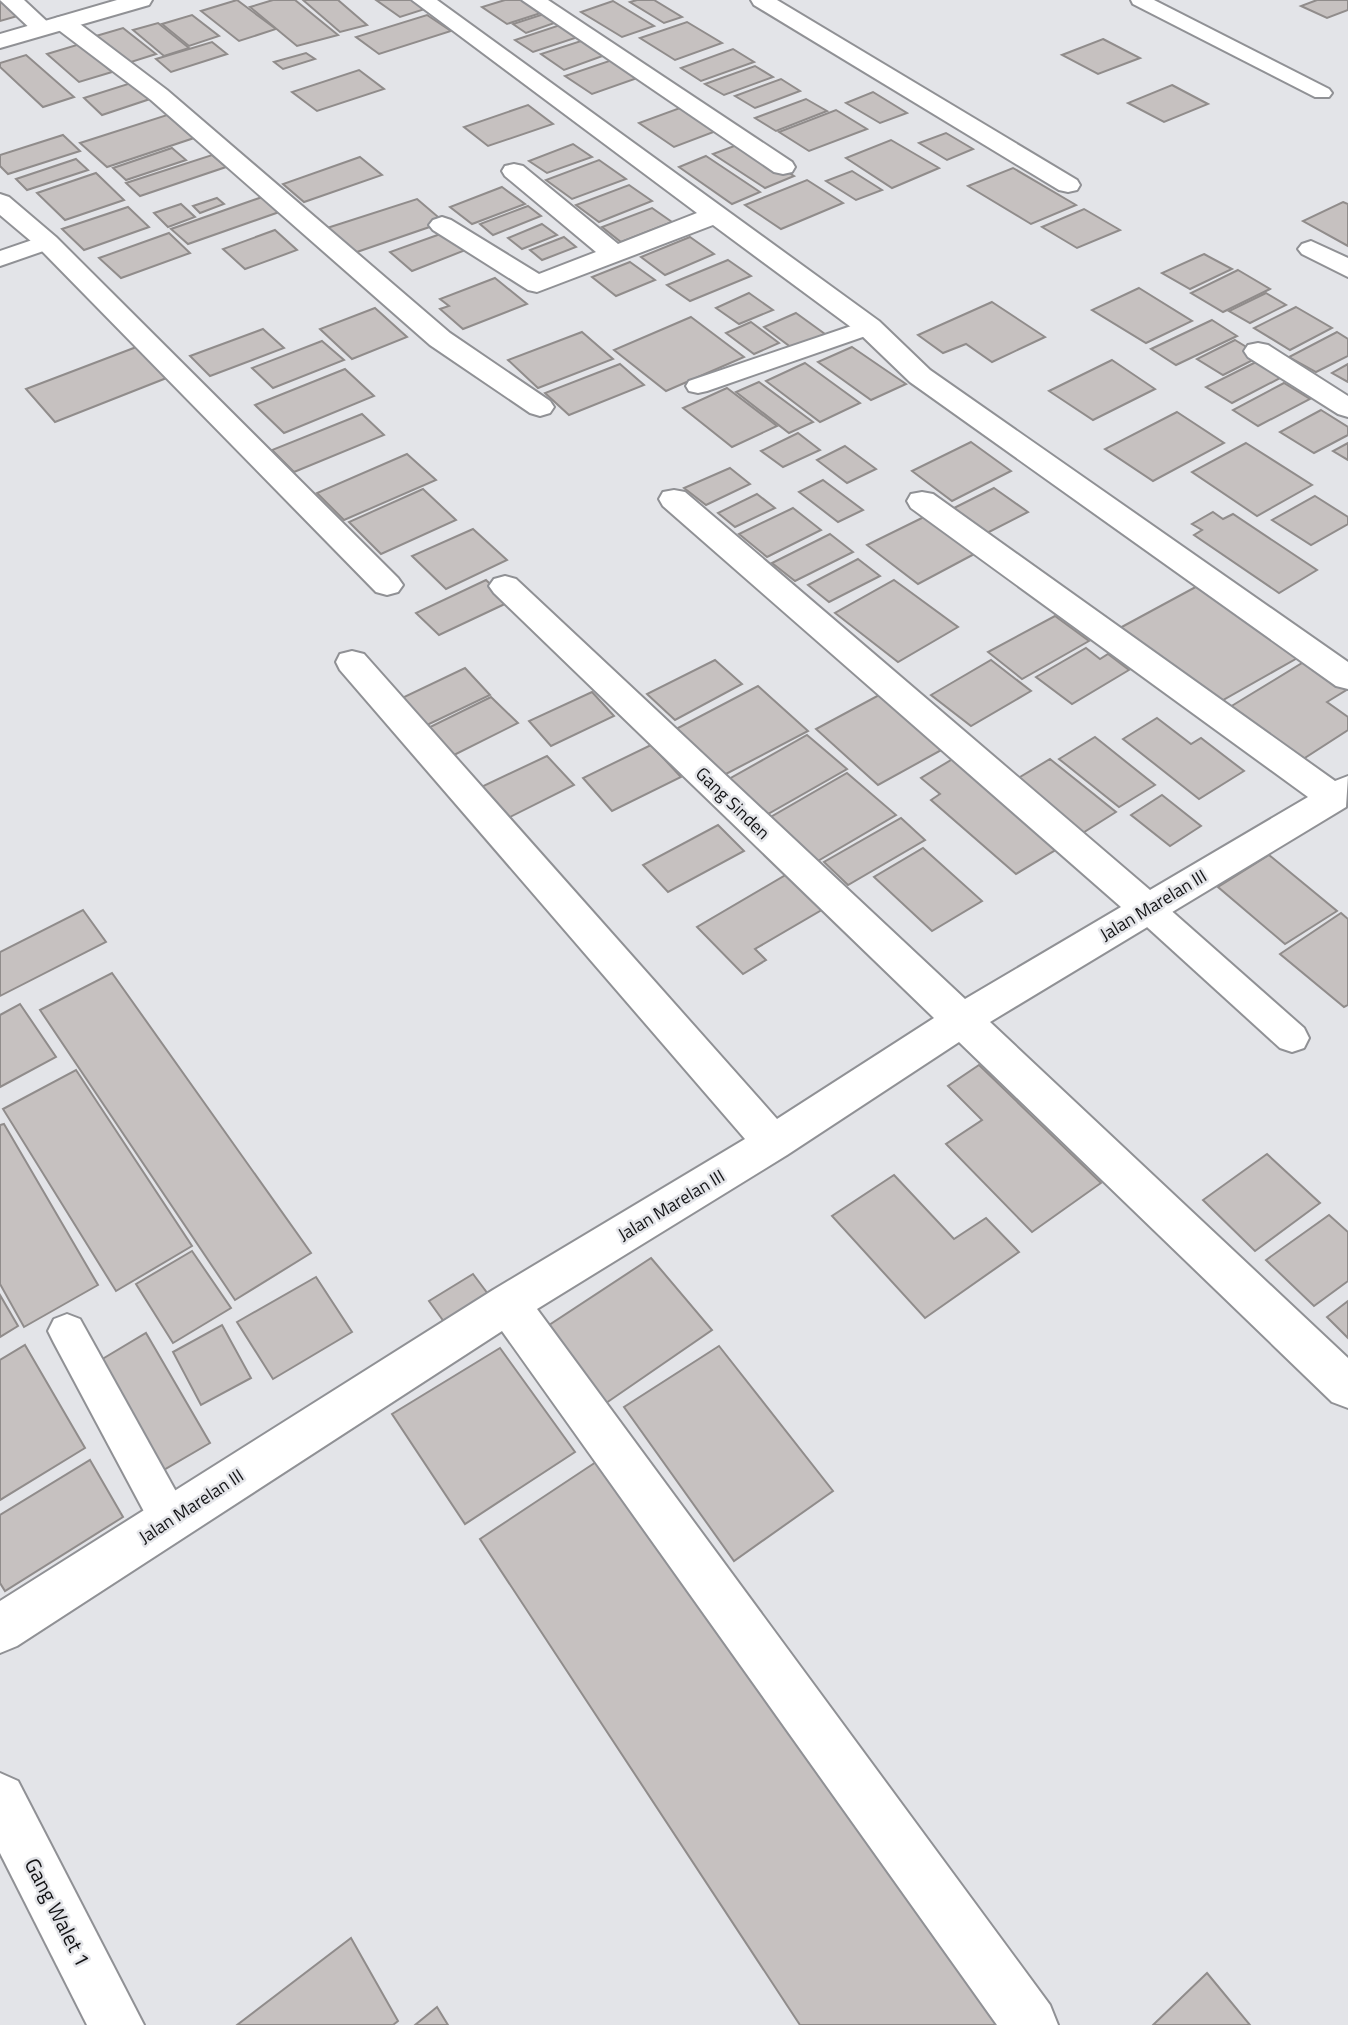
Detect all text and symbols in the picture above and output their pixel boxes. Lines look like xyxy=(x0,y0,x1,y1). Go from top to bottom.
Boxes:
street label: Gang Sinden xyxy=(690,760,776,846)
street label: Jalan Marelan III xyxy=(1094,862,1212,948)
street label: Jalan Marelan III xyxy=(612,1162,730,1248)
street label: Jalan Marelan III xyxy=(133,1462,249,1550)
street label: Gang Walet 1 xyxy=(17,1852,99,1972)

